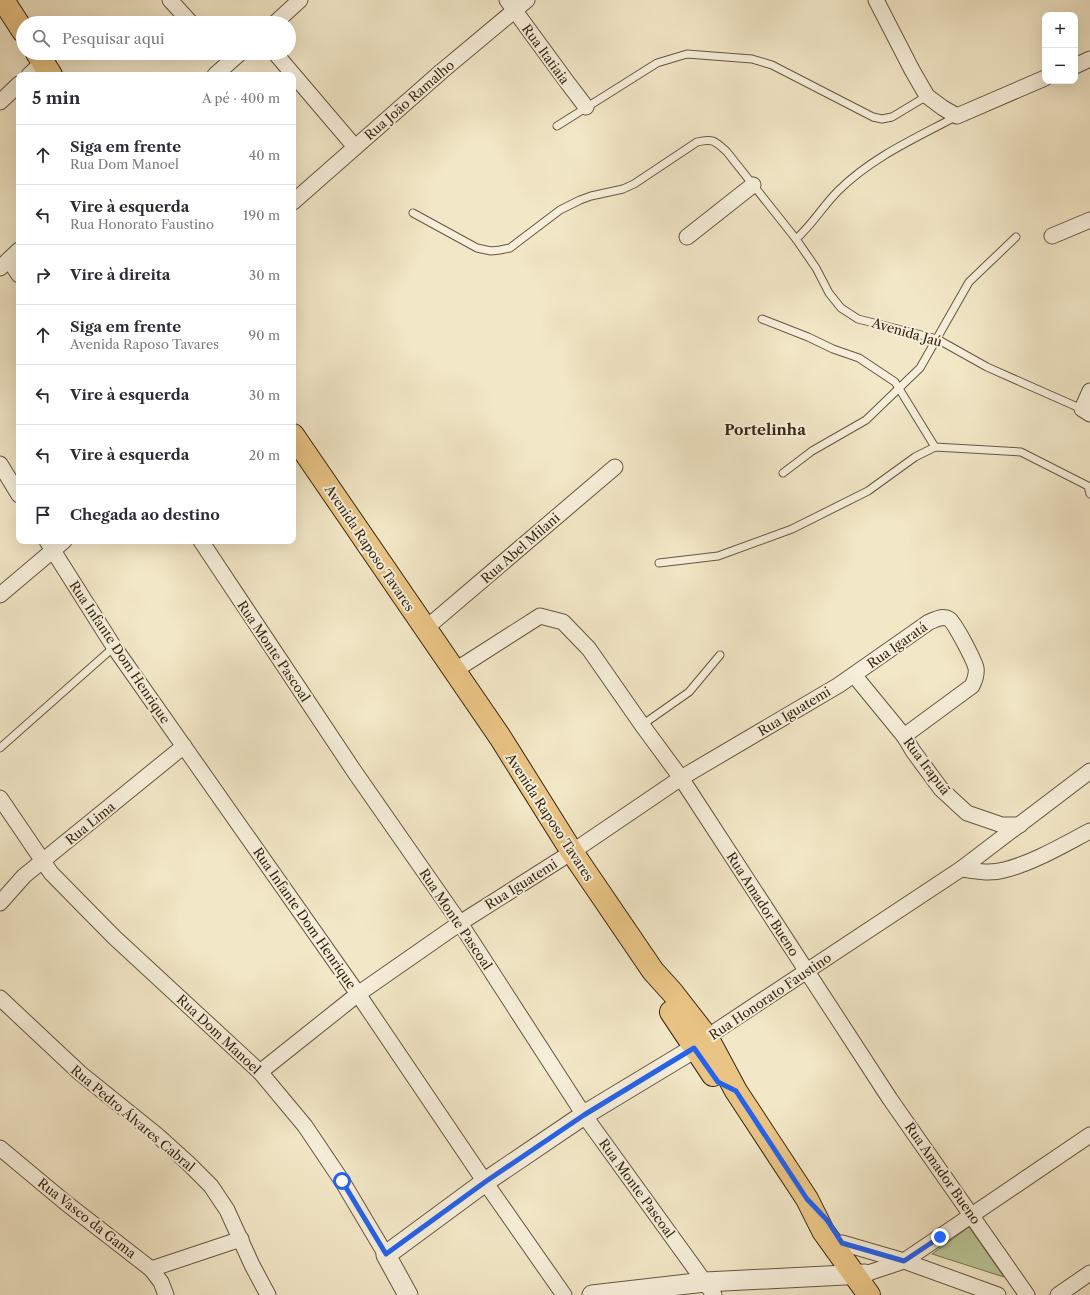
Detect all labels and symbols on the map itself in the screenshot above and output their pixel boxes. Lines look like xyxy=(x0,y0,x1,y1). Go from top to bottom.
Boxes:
street label: Rua Itatiaia xyxy=(519,21,573,87)
street label: Rua João Ramalho xyxy=(361,57,457,143)
street label: Avenida Jaú xyxy=(869,314,944,350)
district label: Portelinha xyxy=(724,420,806,439)
street label: Avenida Raposo Tavares xyxy=(321,481,418,614)
street label: Rua Abel Milani xyxy=(477,509,563,587)
street label: Rua Infante Dom Henrique xyxy=(66,578,174,726)
street label: Rua Monte Pascoal xyxy=(234,597,314,705)
street label: Rua Igaratá xyxy=(864,618,930,672)
street label: Rua Iguatemi xyxy=(755,683,833,739)
street label: Rua Irapuã xyxy=(900,734,954,798)
street label: Avenida Raposo Tavares xyxy=(502,749,597,884)
street label: Rua Lima xyxy=(62,798,118,848)
street label: Rua Infante Dom Henrique xyxy=(250,844,360,992)
street label: Rua Amador Bueno xyxy=(723,849,803,959)
street label: Rua Iguatemi xyxy=(482,855,560,913)
street label: Rua Monte Pascoal xyxy=(416,865,496,973)
street label: Rua Honorato Faustino xyxy=(706,949,834,1043)
street label: Rua Dom Manoel xyxy=(174,991,264,1077)
street label: Rua Pedro Álvares Cabral xyxy=(68,1061,198,1175)
street label: Rua Amador Bueno xyxy=(902,1119,984,1227)
street label: Rua Monte Pascoal xyxy=(596,1135,678,1241)
route start xyxy=(333,1172,351,1190)
street label: Rua Vasco da Gama xyxy=(35,1175,140,1261)
route end xyxy=(931,1228,949,1246)

